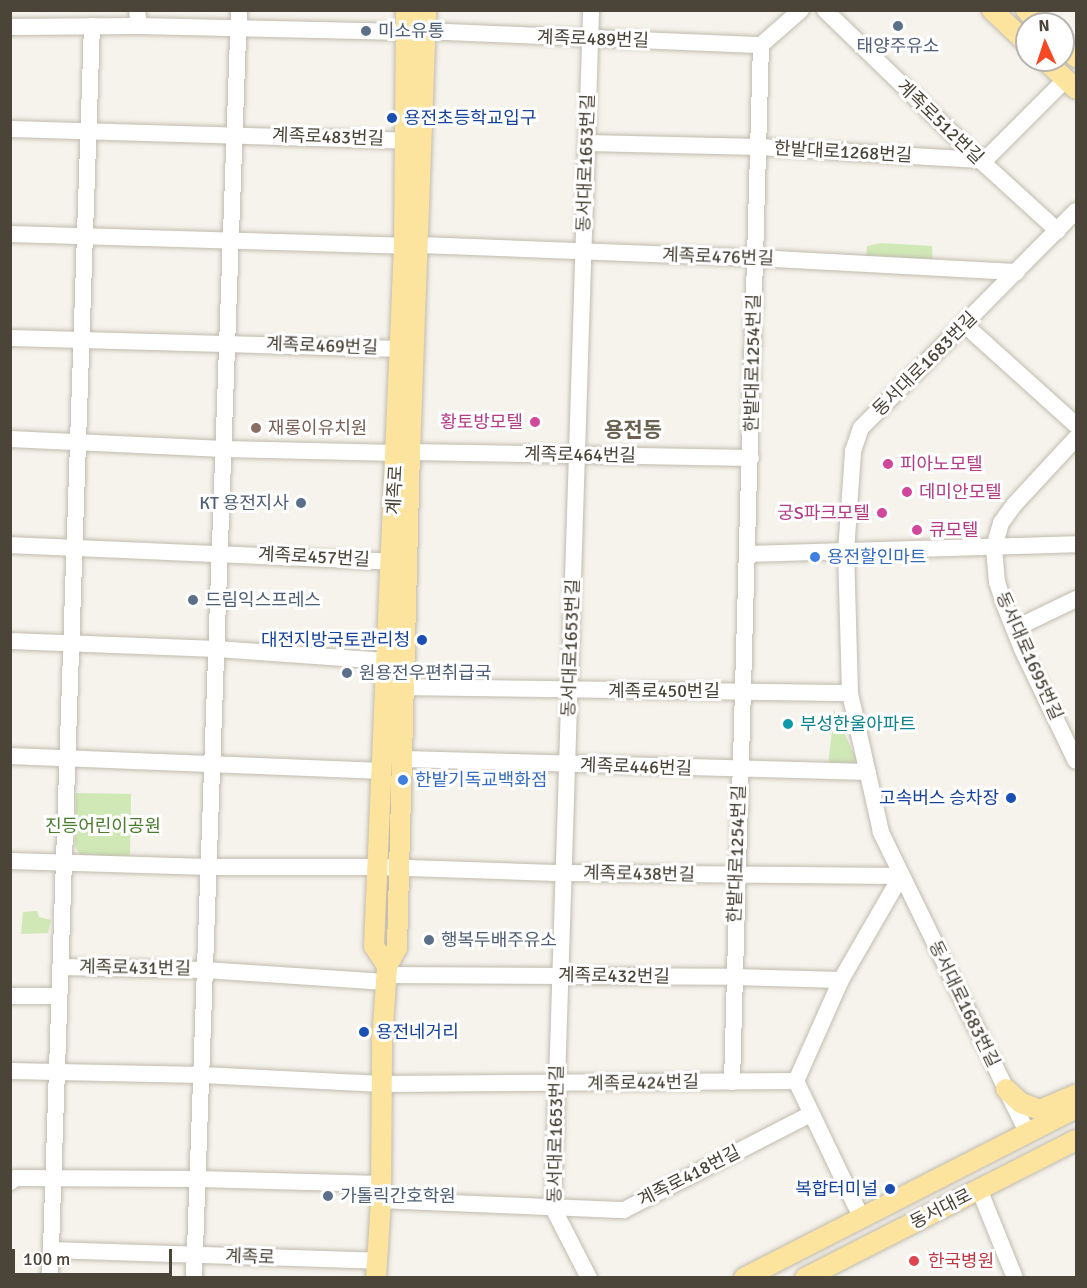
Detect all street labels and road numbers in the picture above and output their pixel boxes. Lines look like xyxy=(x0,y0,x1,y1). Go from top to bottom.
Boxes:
street label: 계족로489번길 xyxy=(537,26,649,52)
street label: 계족로512번길 xyxy=(892,75,988,169)
street label: 동서대로1653번길 xyxy=(573,94,599,232)
street label: 계족로483번길 xyxy=(272,124,384,150)
street label: 한밭대로1268번길 xyxy=(773,138,913,166)
street label: 계족로476번길 xyxy=(662,244,774,270)
street label: 한밭대로1254번길 xyxy=(741,294,765,432)
street label: 동서대로1683번길 xyxy=(868,307,982,421)
street label: 계족로469번길 xyxy=(266,333,378,359)
street label: 계족로464번길 xyxy=(524,443,636,467)
street label: 계족로 xyxy=(383,465,407,515)
street label: 계족로457번길 xyxy=(258,543,370,571)
street label: 동서대로1653번길 xyxy=(558,579,584,717)
street label: 동서대로1695번길 xyxy=(991,588,1067,724)
street label: 계족로450번길 xyxy=(608,680,720,702)
street label: 계족로446번길 xyxy=(580,754,692,780)
street label: 한밭대로1254번길 xyxy=(724,785,750,923)
street label: 계족로438번길 xyxy=(583,862,695,886)
street label: 동서대로1683번길 xyxy=(924,937,1004,1071)
street label: 계족로431번길 xyxy=(79,956,191,980)
street label: 계족로432번길 xyxy=(558,964,670,988)
street label: 동서대로1653번길 xyxy=(544,1065,568,1203)
street label: 계족로424번길 xyxy=(587,1071,699,1095)
street label: 계족로418번길 xyxy=(634,1141,744,1211)
street label: 동서대로 xyxy=(907,1184,975,1234)
street label: 계족로 xyxy=(225,1245,275,1269)

